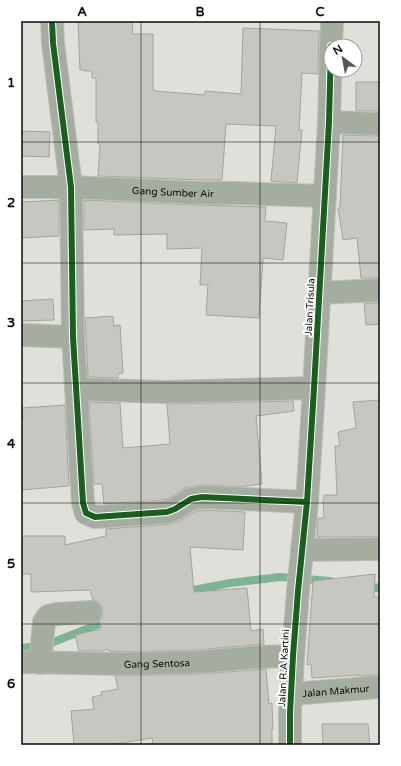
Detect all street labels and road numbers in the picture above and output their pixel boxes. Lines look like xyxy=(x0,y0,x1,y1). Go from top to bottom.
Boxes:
street label: Gang Sumber Air xyxy=(132,185,214,200)
street label: Jalan Trisula xyxy=(302,278,318,336)
street label: Jalan R.A Kartini xyxy=(276,629,292,707)
street label: Gang Sentosa xyxy=(124,657,190,671)
street label: Jalan Makmur xyxy=(302,683,370,700)

